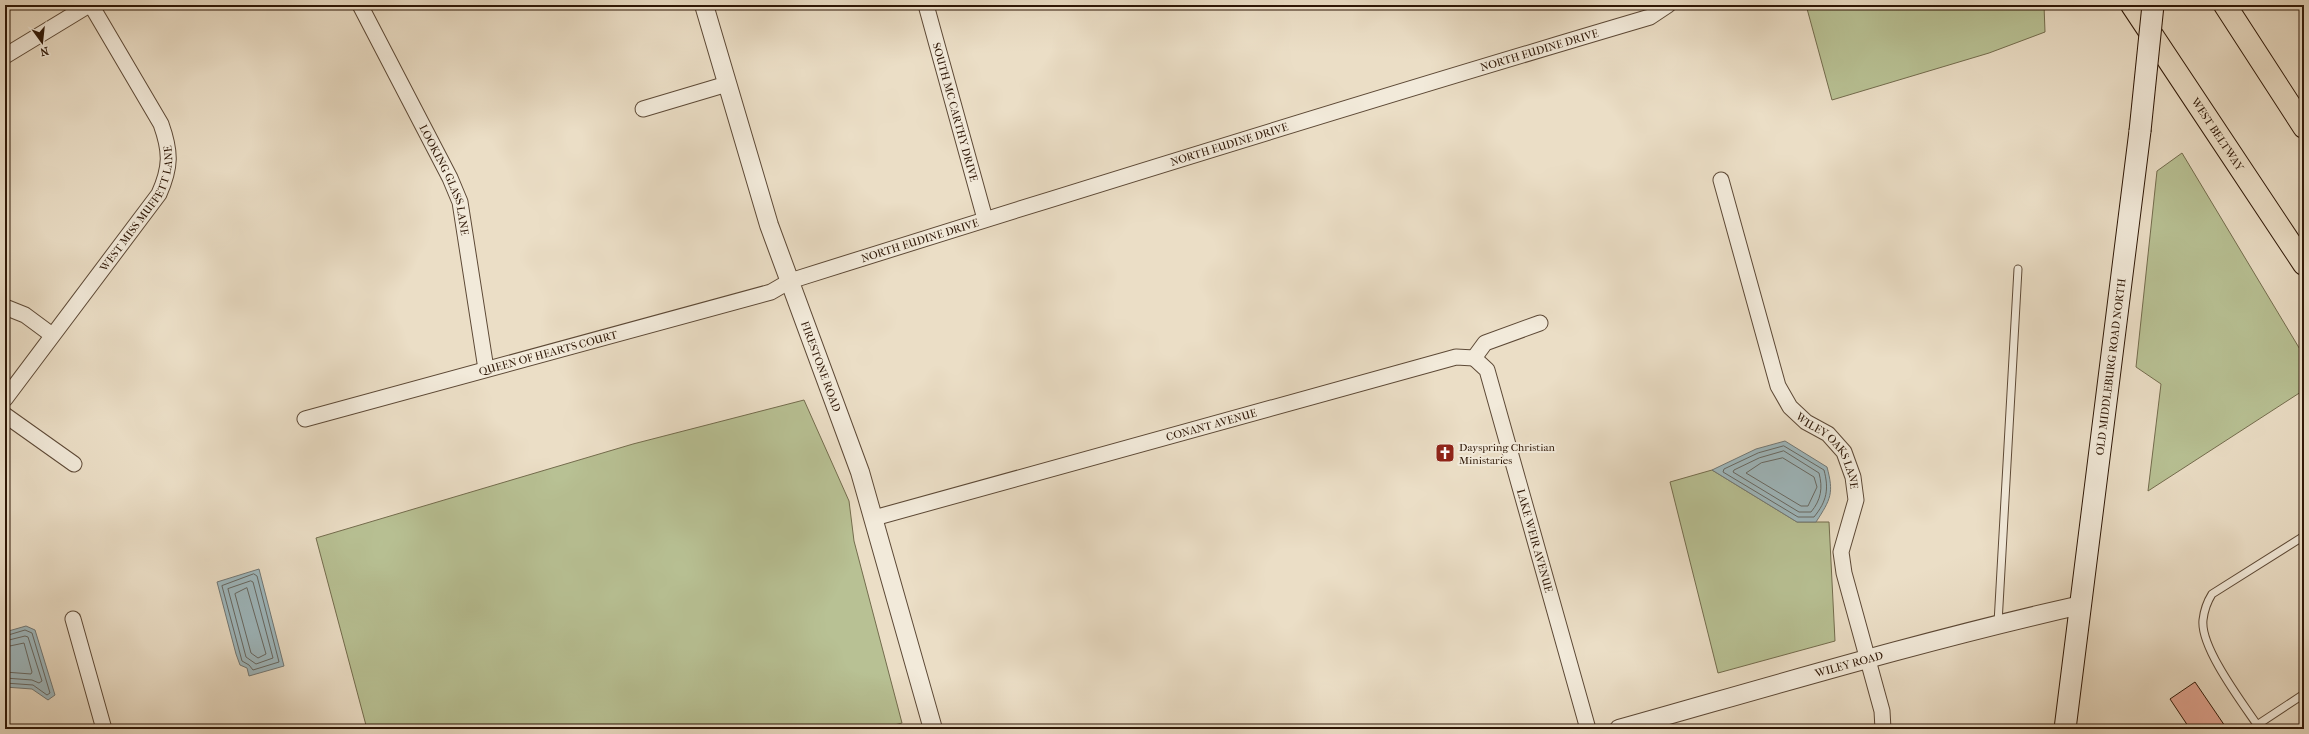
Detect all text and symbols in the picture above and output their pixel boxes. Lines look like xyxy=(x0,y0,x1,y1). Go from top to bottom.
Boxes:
north arrow xyxy=(22,22,62,62)
street label: NORTH EUDINE DRIVE xyxy=(1479,26,1600,74)
street label: SOUTH MC CARTHY DRIVE xyxy=(930,41,981,183)
text: N xyxy=(38,44,50,59)
street label: WEST BELTWAY xyxy=(2188,94,2247,174)
street label: NORTH EUDINE DRIVE xyxy=(1169,120,1290,168)
street label: LOOKING GLASS LANE xyxy=(417,122,472,236)
street label: WEST MISS MUFFETT LANE xyxy=(96,144,175,274)
street label: NORTH EUDINE DRIVE xyxy=(859,216,981,265)
street label: OLD MIDDLEBURG ROAD NORTH xyxy=(2093,277,2128,456)
street label: FIRESTONE ROAD xyxy=(798,319,844,413)
street label: QUEEN OF HEARTS COURT xyxy=(477,327,619,378)
street label: CONANT AVENUE xyxy=(1165,406,1258,443)
street label: WILEY OAKS LANE xyxy=(1793,409,1861,490)
place label: Dayspring Christian Ministaries xyxy=(1459,441,1555,467)
church icon: Dayspring Christian Ministaries xyxy=(1434,442,1456,464)
street label: LAKE WEIR AVENUE xyxy=(1514,487,1556,594)
street label: WILEY ROAD xyxy=(1812,648,1884,680)

